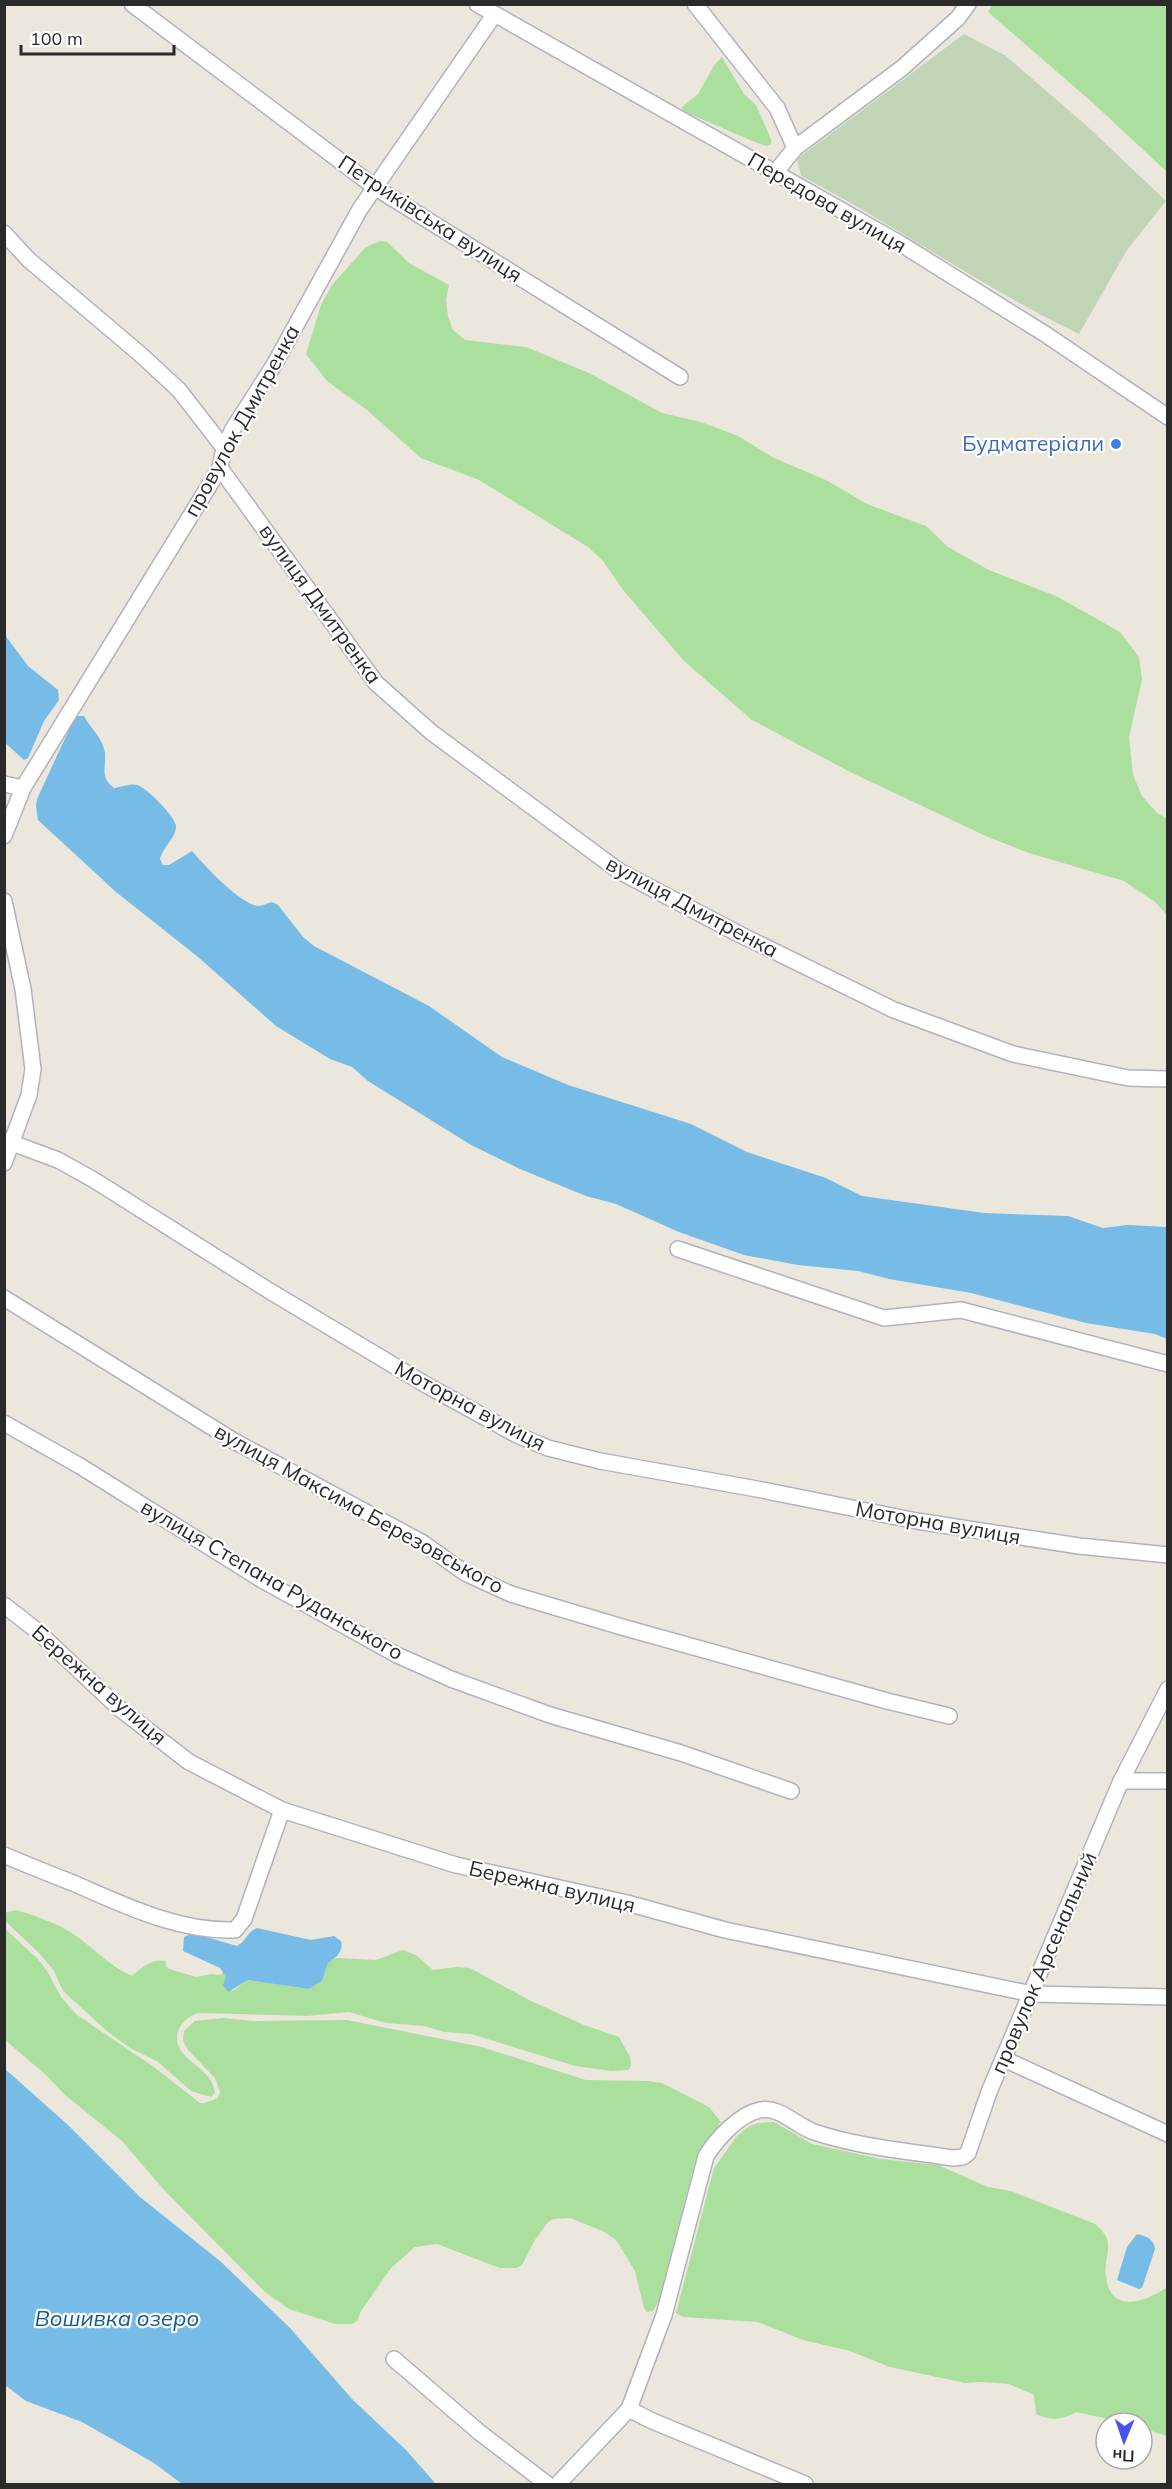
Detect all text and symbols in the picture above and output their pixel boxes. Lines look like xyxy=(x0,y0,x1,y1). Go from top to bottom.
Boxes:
scale bar xyxy=(21,18,174,56)
text: 100 m xyxy=(30,27,83,50)
street label: Передова вулиця xyxy=(744,146,911,258)
street label: Петриківська вулиця xyxy=(334,149,527,287)
street label: провулок Дмитренка xyxy=(178,320,305,521)
place label: Будматеріали xyxy=(962,430,1104,456)
marker: Будматеріали xyxy=(1109,437,1123,451)
street label: вулиця Дмитренка xyxy=(254,518,388,688)
street label: вулиця Дмитренка xyxy=(602,850,783,962)
street label: Моторна вулиця xyxy=(391,1354,550,1456)
street label: вулиця Максима Березовського xyxy=(210,1418,509,1599)
street label: вулиця Степана Руданського xyxy=(137,1493,408,1665)
street label: Моторна вулиця xyxy=(854,1495,1023,1549)
street label: Бережна вулиця xyxy=(27,1619,172,1750)
street label: провулок Арсенальний xyxy=(985,1848,1102,2077)
street label: Бережна вулиця xyxy=(467,1854,638,1918)
water label: Вошивка озеро xyxy=(35,2304,199,2332)
north arrow xyxy=(1094,2411,1154,2471)
text: Пн xyxy=(1112,2446,1135,2466)

